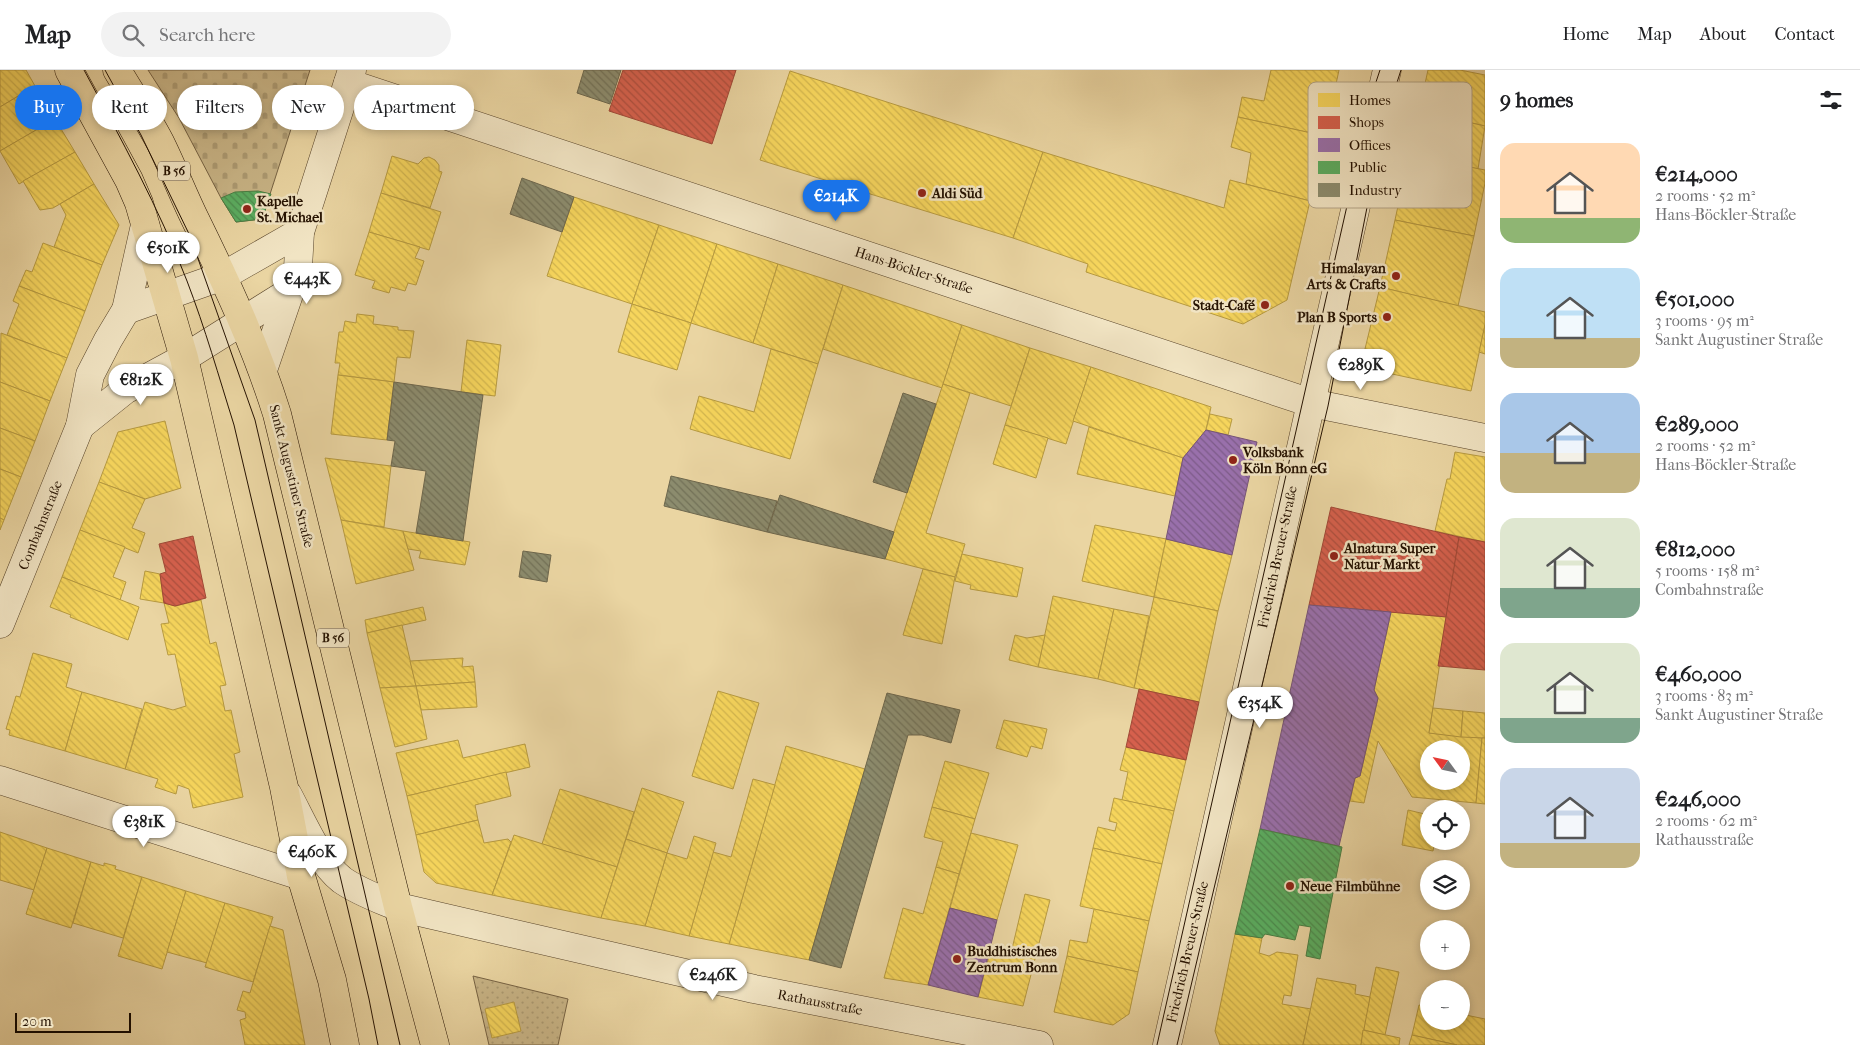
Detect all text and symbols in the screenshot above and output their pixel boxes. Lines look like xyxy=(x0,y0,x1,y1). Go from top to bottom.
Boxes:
search box xyxy=(101,12,451,57)
text: Map xyxy=(25,21,71,49)
icon: search xyxy=(119,21,147,49)
text: Search here xyxy=(159,24,255,46)
text: Home xyxy=(1562,24,1609,45)
text: Map xyxy=(1637,24,1672,45)
text: About xyxy=(1700,24,1746,45)
text: Contact xyxy=(1774,24,1835,45)
legend xyxy=(1308,82,1472,208)
chip: Buy xyxy=(15,85,82,130)
chip: Rent xyxy=(92,85,167,130)
chip: Filters xyxy=(177,85,262,130)
chip: New xyxy=(272,85,344,130)
chip: Apartment xyxy=(354,85,474,130)
icon: filters xyxy=(1817,86,1845,114)
text: 9 homes xyxy=(1500,88,1573,112)
text: Homes xyxy=(1349,92,1391,109)
text: Shops xyxy=(1349,114,1384,131)
text: Offices xyxy=(1349,137,1391,154)
text: Public xyxy=(1349,159,1387,176)
road number: B 56 xyxy=(158,162,190,180)
text: €214,000 xyxy=(1655,162,1738,186)
icon: home xyxy=(1540,163,1600,223)
pin: €214K xyxy=(801,180,871,222)
text: Industry xyxy=(1349,182,1402,199)
place label: Aldi Süd xyxy=(931,185,984,202)
text: €214K xyxy=(814,186,858,205)
text: 2 rooms · 52 m² xyxy=(1655,186,1755,205)
marker: Aldi Süd xyxy=(916,187,928,199)
place label: Kapelle St. Michael xyxy=(257,193,323,226)
marker: Kapelle St. Michael xyxy=(241,203,253,215)
text: Hans-Böckler-Straße xyxy=(1655,205,1796,224)
pin: €501K xyxy=(133,232,203,274)
text: €501K xyxy=(147,238,189,257)
street label: Hans-Böckler-Straße xyxy=(852,243,975,298)
place label: Himalayan Arts & Crafts xyxy=(1306,260,1387,293)
pin: €443K xyxy=(272,262,342,305)
text: €443K xyxy=(284,269,330,288)
marker: Himalayan Arts & Crafts xyxy=(1390,270,1402,282)
text: €501,000 xyxy=(1655,287,1735,311)
icon: home xyxy=(1540,288,1600,348)
place label: Stadt-Café xyxy=(1193,297,1255,314)
marker: Stadt-Café xyxy=(1259,299,1271,311)
place label: Plan B Sports xyxy=(1297,309,1378,326)
marker: Plan B Sports xyxy=(1381,311,1393,323)
text: 3 rooms · 95 m² xyxy=(1655,311,1754,330)
text: Sankt Augustiner Straße xyxy=(1655,330,1823,349)
pin: €289K xyxy=(1326,348,1396,391)
text: €289K xyxy=(1338,355,1384,374)
pin: €812K xyxy=(106,364,176,406)
text: €812K xyxy=(119,370,163,389)
street label: Sankt Augustiner Straße xyxy=(265,403,318,550)
text: €289,000 xyxy=(1655,412,1739,436)
icon: home xyxy=(1540,413,1600,473)
text: 2 rooms · 52 m² xyxy=(1655,436,1755,455)
place label: Volksbank Köln Bonn eG xyxy=(1242,444,1327,477)
marker: Volksbank Köln Bonn eG xyxy=(1227,454,1239,466)
text: Hans-Böckler-Straße xyxy=(1655,455,1796,474)
street label: Combahnstraße xyxy=(15,478,66,572)
street label: Friedrich-Breuer-Straße xyxy=(1254,484,1301,630)
text: €812,000 xyxy=(1655,537,1735,561)
icon: home xyxy=(1540,538,1600,598)
place label: Alnatura Super Natur Markt xyxy=(1343,540,1437,573)
marker: Alnatura Super Natur Markt xyxy=(1328,550,1340,562)
text: 5 rooms · 158 m² xyxy=(1655,561,1759,580)
text: Combahnstraße xyxy=(1655,580,1764,599)
road number: B 56 xyxy=(317,628,349,648)
text: €460,000 xyxy=(1655,662,1742,686)
icon: home xyxy=(1540,663,1600,723)
pin: €354K xyxy=(1225,686,1295,729)
text: 3 rooms · 83 m² xyxy=(1655,686,1753,705)
text: €354K xyxy=(1238,693,1282,712)
text: Sankt Augustiner Straße xyxy=(1655,705,1823,724)
north arrow xyxy=(1420,740,1470,790)
map controls xyxy=(1420,740,1470,1030)
text: €246,000 xyxy=(1655,787,1741,811)
icon: home xyxy=(1540,788,1600,848)
button: locate xyxy=(1420,800,1470,850)
pin: €381K xyxy=(109,806,179,848)
text: 2 rooms · 62 m² xyxy=(1655,811,1757,830)
text: €381K xyxy=(123,812,165,831)
text: Rathausstraße xyxy=(1655,830,1754,849)
pin: €460K xyxy=(277,836,347,878)
text: €460K xyxy=(288,842,336,861)
button: layers xyxy=(1420,860,1470,910)
place label: Neue Filmbühne xyxy=(1300,878,1400,895)
street label: Friedrich-Breuer-Straße xyxy=(1163,879,1212,1025)
marker: Neue Filmbühne xyxy=(1284,880,1296,892)
button: + xyxy=(1420,920,1470,970)
place label: Buddhistisches Zentrum Bonn xyxy=(967,943,1058,976)
marker: Buddhistisches Zentrum Bonn xyxy=(951,953,963,965)
pin: €246K xyxy=(678,958,748,1001)
text: €246K xyxy=(689,965,737,984)
button: − xyxy=(1420,980,1470,1030)
street label: Rathausstraße xyxy=(776,986,864,1019)
scale bar xyxy=(15,1010,131,1033)
text: 20 m xyxy=(22,1013,52,1030)

